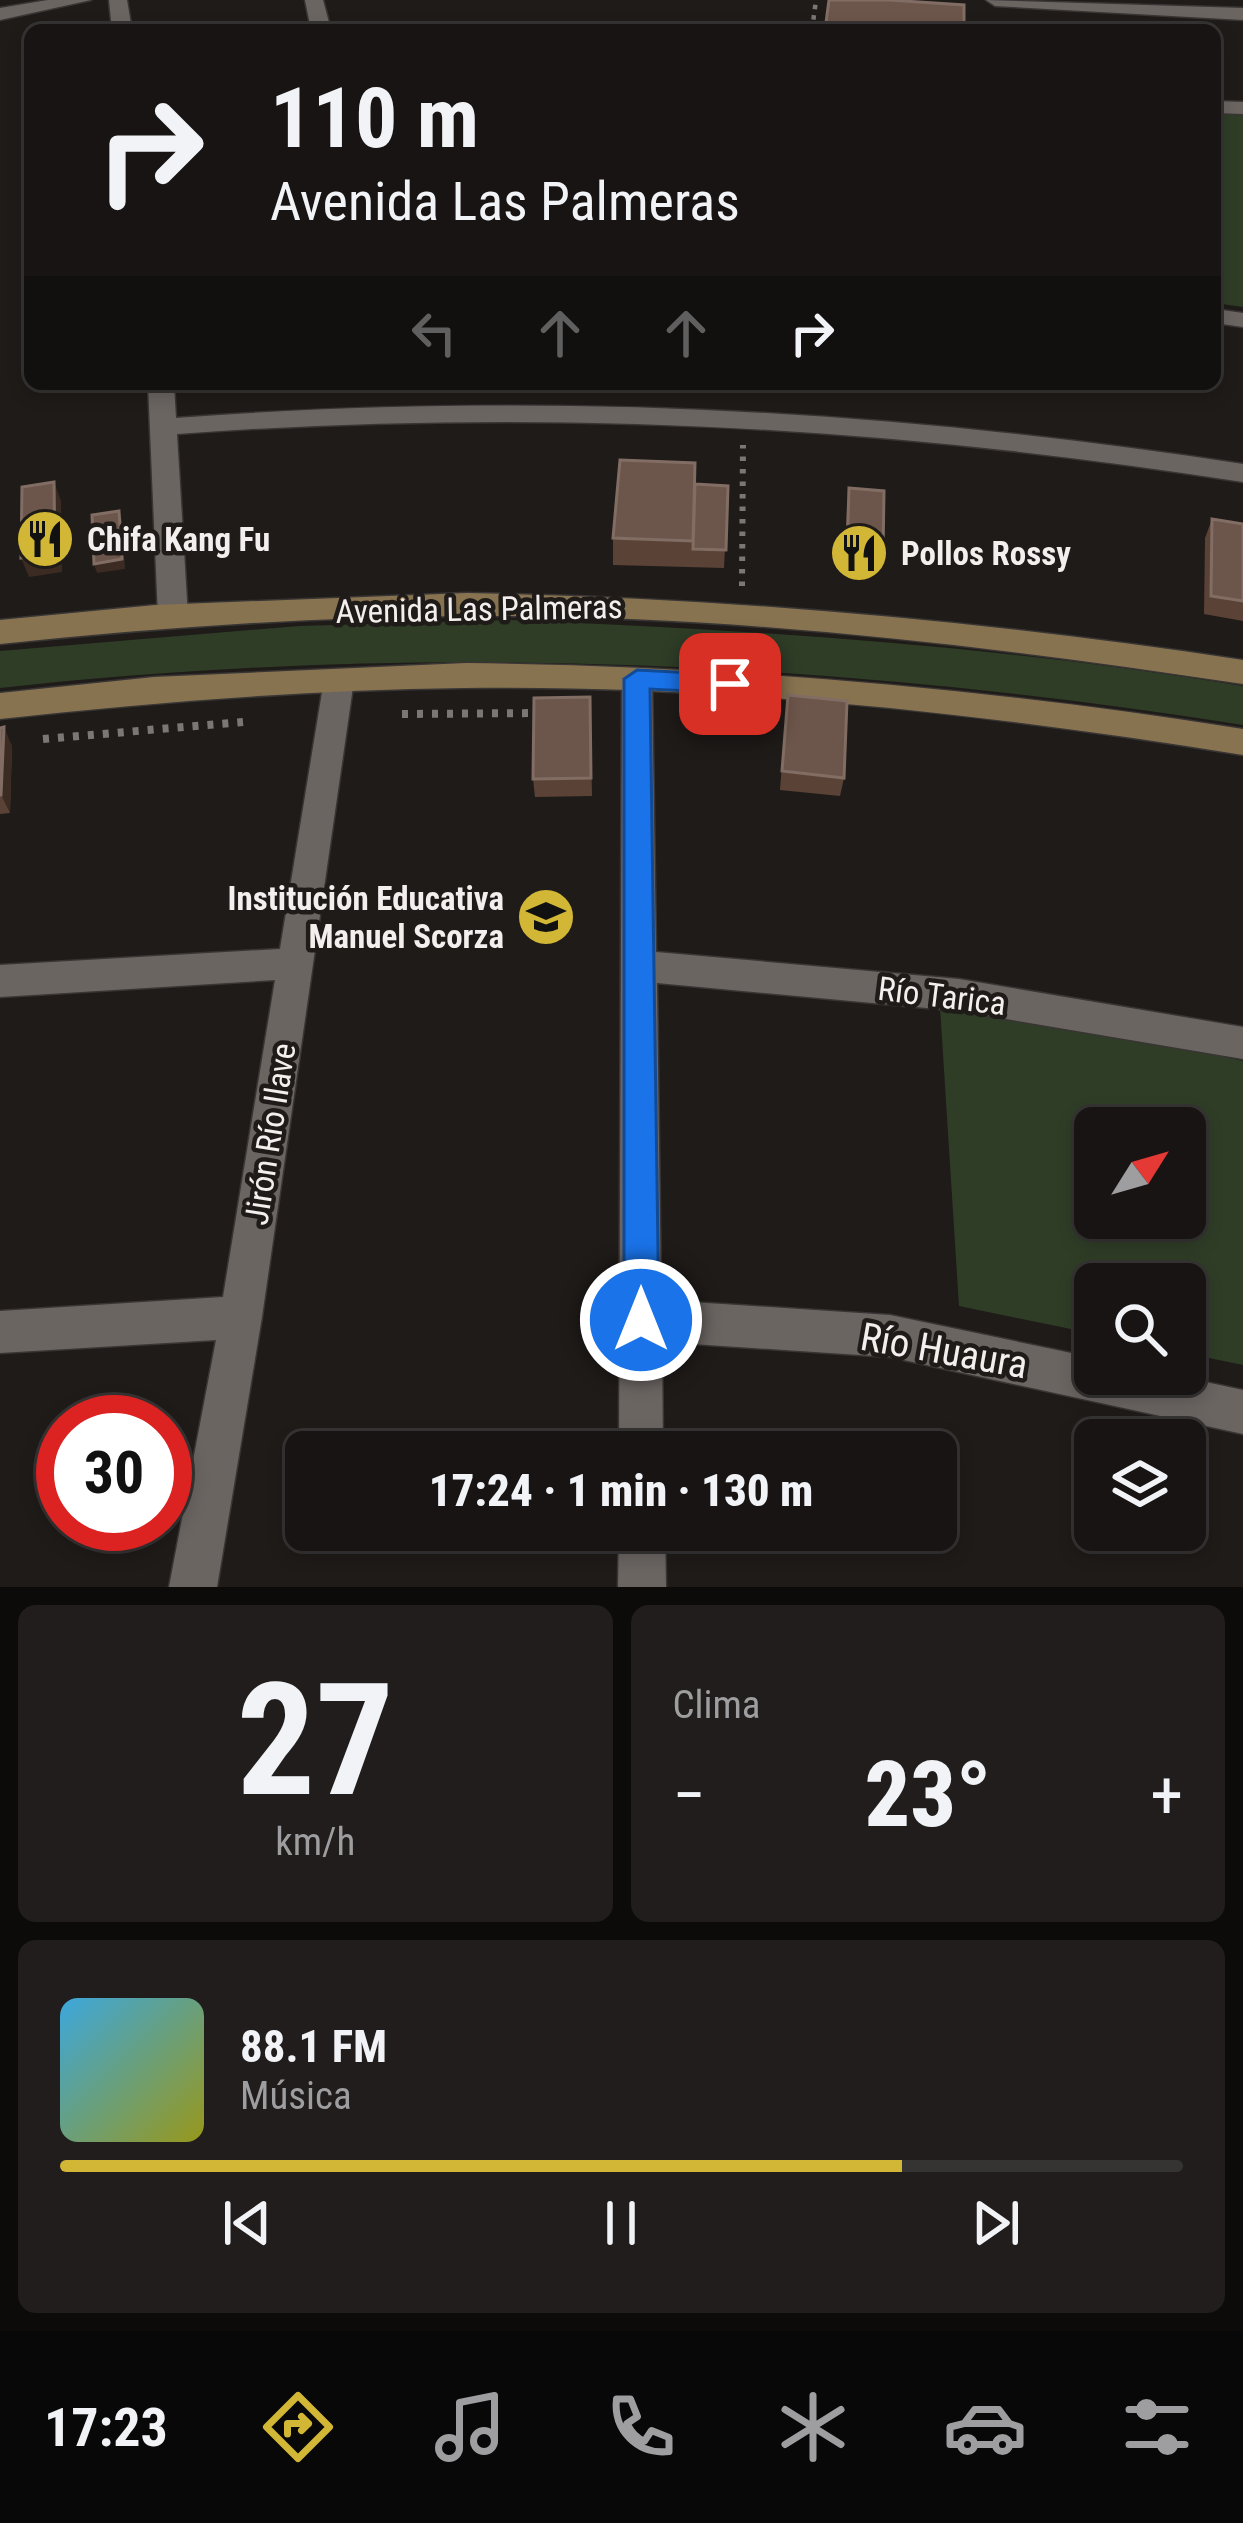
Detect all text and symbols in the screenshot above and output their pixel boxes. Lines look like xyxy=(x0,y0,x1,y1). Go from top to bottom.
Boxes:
text: 110 m xyxy=(270,69,479,168)
icon: right xyxy=(72,72,228,228)
text: Avenida Las Palmeras xyxy=(270,170,740,233)
icon: left xyxy=(401,300,467,366)
icon: ahead xyxy=(527,300,593,366)
icon: ahead xyxy=(653,300,719,366)
icon: right xyxy=(779,300,845,366)
restaurant icon: Chifa Kang Fu xyxy=(14,508,76,570)
place label: Chifa Kang Fu xyxy=(87,520,270,559)
restaurant icon: Pollos Rossy xyxy=(828,522,890,584)
place label: Pollos Rossy xyxy=(901,534,1071,573)
street label: Avenida Las Palmeras xyxy=(335,587,623,631)
pin xyxy=(679,633,781,735)
icon: arrive xyxy=(697,651,763,717)
place label: Institución Educativa Manuel Scorza xyxy=(228,879,504,956)
school or university icon: Institución Educativa Manuel Scorza xyxy=(515,886,577,948)
street label: Río Tarica xyxy=(876,969,1008,1023)
street label: Jirón Río Ilave xyxy=(236,1040,304,1228)
north arrow xyxy=(1074,1107,1206,1239)
map controls xyxy=(1074,1107,1206,1551)
position arrow xyxy=(578,1257,704,1383)
button: search xyxy=(1074,1263,1206,1395)
street label: Río Huaura xyxy=(857,1314,1031,1388)
speed limit sign: 30 xyxy=(36,1395,192,1551)
button: layers xyxy=(1074,1419,1206,1551)
text: 17:24 · 1 min · 130 m xyxy=(429,1464,813,1517)
text: 27 xyxy=(236,1649,394,1832)
text: Clima xyxy=(673,1682,761,1728)
text: 23° xyxy=(864,1743,991,1848)
text: − xyxy=(673,1757,706,1834)
text: + xyxy=(1150,1757,1183,1834)
text: km/h xyxy=(275,1819,355,1865)
text: 88.1 FM xyxy=(240,2020,387,2073)
text: Música xyxy=(240,2073,352,2119)
icon: previous xyxy=(214,2190,280,2256)
icon: pause xyxy=(588,2190,654,2256)
icon: next xyxy=(963,2190,1029,2256)
icon: directions xyxy=(256,2385,340,2469)
icon: music xyxy=(428,2385,512,2469)
icon: phone xyxy=(599,2385,683,2469)
icon: climate xyxy=(771,2385,855,2469)
icon: car xyxy=(943,2385,1027,2469)
icon: filters xyxy=(1115,2385,1199,2469)
text: 17:23 xyxy=(44,2396,168,2459)

